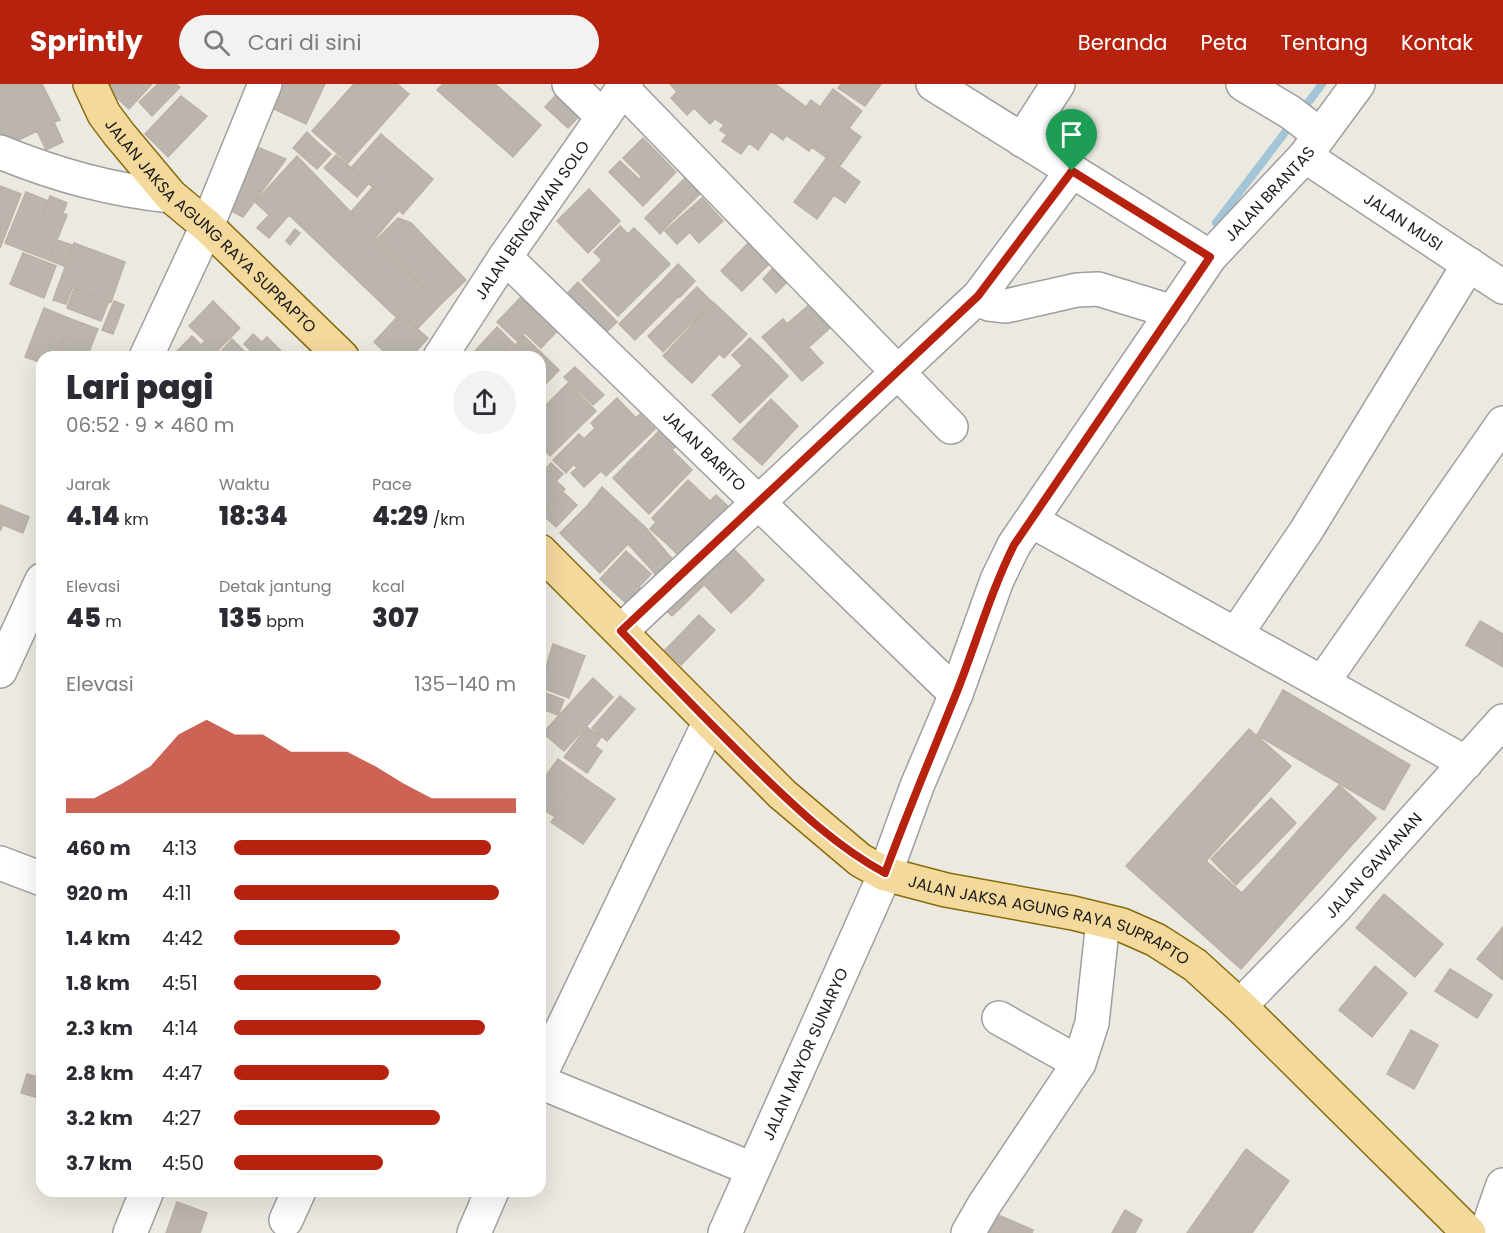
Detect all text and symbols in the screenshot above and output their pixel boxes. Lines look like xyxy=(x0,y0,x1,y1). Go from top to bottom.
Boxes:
search box xyxy=(179,15,599,69)
text: Sprintly xyxy=(30,22,143,61)
icon: search xyxy=(200,26,233,59)
text: Cari di sini xyxy=(248,27,362,58)
text: Beranda xyxy=(1078,28,1168,57)
text: Peta xyxy=(1201,28,1248,57)
text: Tentang xyxy=(1281,28,1368,57)
text: Kontak xyxy=(1401,28,1473,57)
pin xyxy=(1046,109,1097,171)
street label: JALAN JAKSA AGUNG RAYA SUPRAPTO xyxy=(100,114,322,338)
icon: arrive xyxy=(1055,118,1088,151)
street label: JALAN BENGAWAN SOLO xyxy=(469,136,595,304)
street label: JALAN BRANTAS xyxy=(1219,141,1320,246)
street label: JALAN MUSI xyxy=(1359,187,1447,256)
text: Lari pagi xyxy=(66,364,213,411)
button: share xyxy=(453,371,516,434)
street label: JALAN BARITO xyxy=(658,405,751,496)
text: 06:52 · 9 × 460 m xyxy=(66,411,234,439)
text: Jarak xyxy=(66,473,110,496)
text: Waktu xyxy=(219,473,270,496)
text: Pace xyxy=(372,473,412,496)
text: 4.14 xyxy=(66,498,120,534)
text: 18:34 xyxy=(219,498,288,534)
text: 4:29 xyxy=(372,498,428,534)
text: km xyxy=(120,508,149,531)
text: /km xyxy=(428,508,465,531)
text: Elevasi xyxy=(66,575,120,598)
text: Detak jantung xyxy=(219,575,332,598)
text: kcal xyxy=(372,575,405,598)
text: 45 xyxy=(66,600,101,636)
text: 135 xyxy=(219,600,262,636)
text: 307 xyxy=(372,600,419,636)
text: m xyxy=(101,610,122,633)
text: bpm xyxy=(262,610,304,633)
text: Elevasi xyxy=(66,670,134,698)
text: 135–140 m xyxy=(414,670,516,698)
street label: JALAN GAWANAN xyxy=(1320,807,1427,923)
text: 460 m xyxy=(66,834,131,862)
text: 4:13 xyxy=(162,834,197,862)
street label: JALAN JAKSA AGUNG RAYA SUPRAPTO xyxy=(906,869,1194,970)
text: 920 m xyxy=(66,879,128,907)
text: 4:11 xyxy=(162,879,192,907)
text: 1.4 km xyxy=(66,924,130,952)
text: 4:42 xyxy=(162,924,203,952)
street label: JALAN MAYOR SUNARYO xyxy=(756,964,853,1144)
text: 1.8 km xyxy=(66,969,130,997)
text: 4:51 xyxy=(162,969,198,997)
text: 2.3 km xyxy=(66,1014,133,1042)
text: 4:14 xyxy=(162,1014,198,1042)
text: 2.8 km xyxy=(66,1059,134,1087)
text: 4:47 xyxy=(162,1059,202,1087)
text: 3.2 km xyxy=(66,1104,133,1132)
text: 4:27 xyxy=(162,1104,201,1132)
text: 3.7 km xyxy=(66,1149,132,1177)
text: 4:50 xyxy=(162,1149,204,1177)

